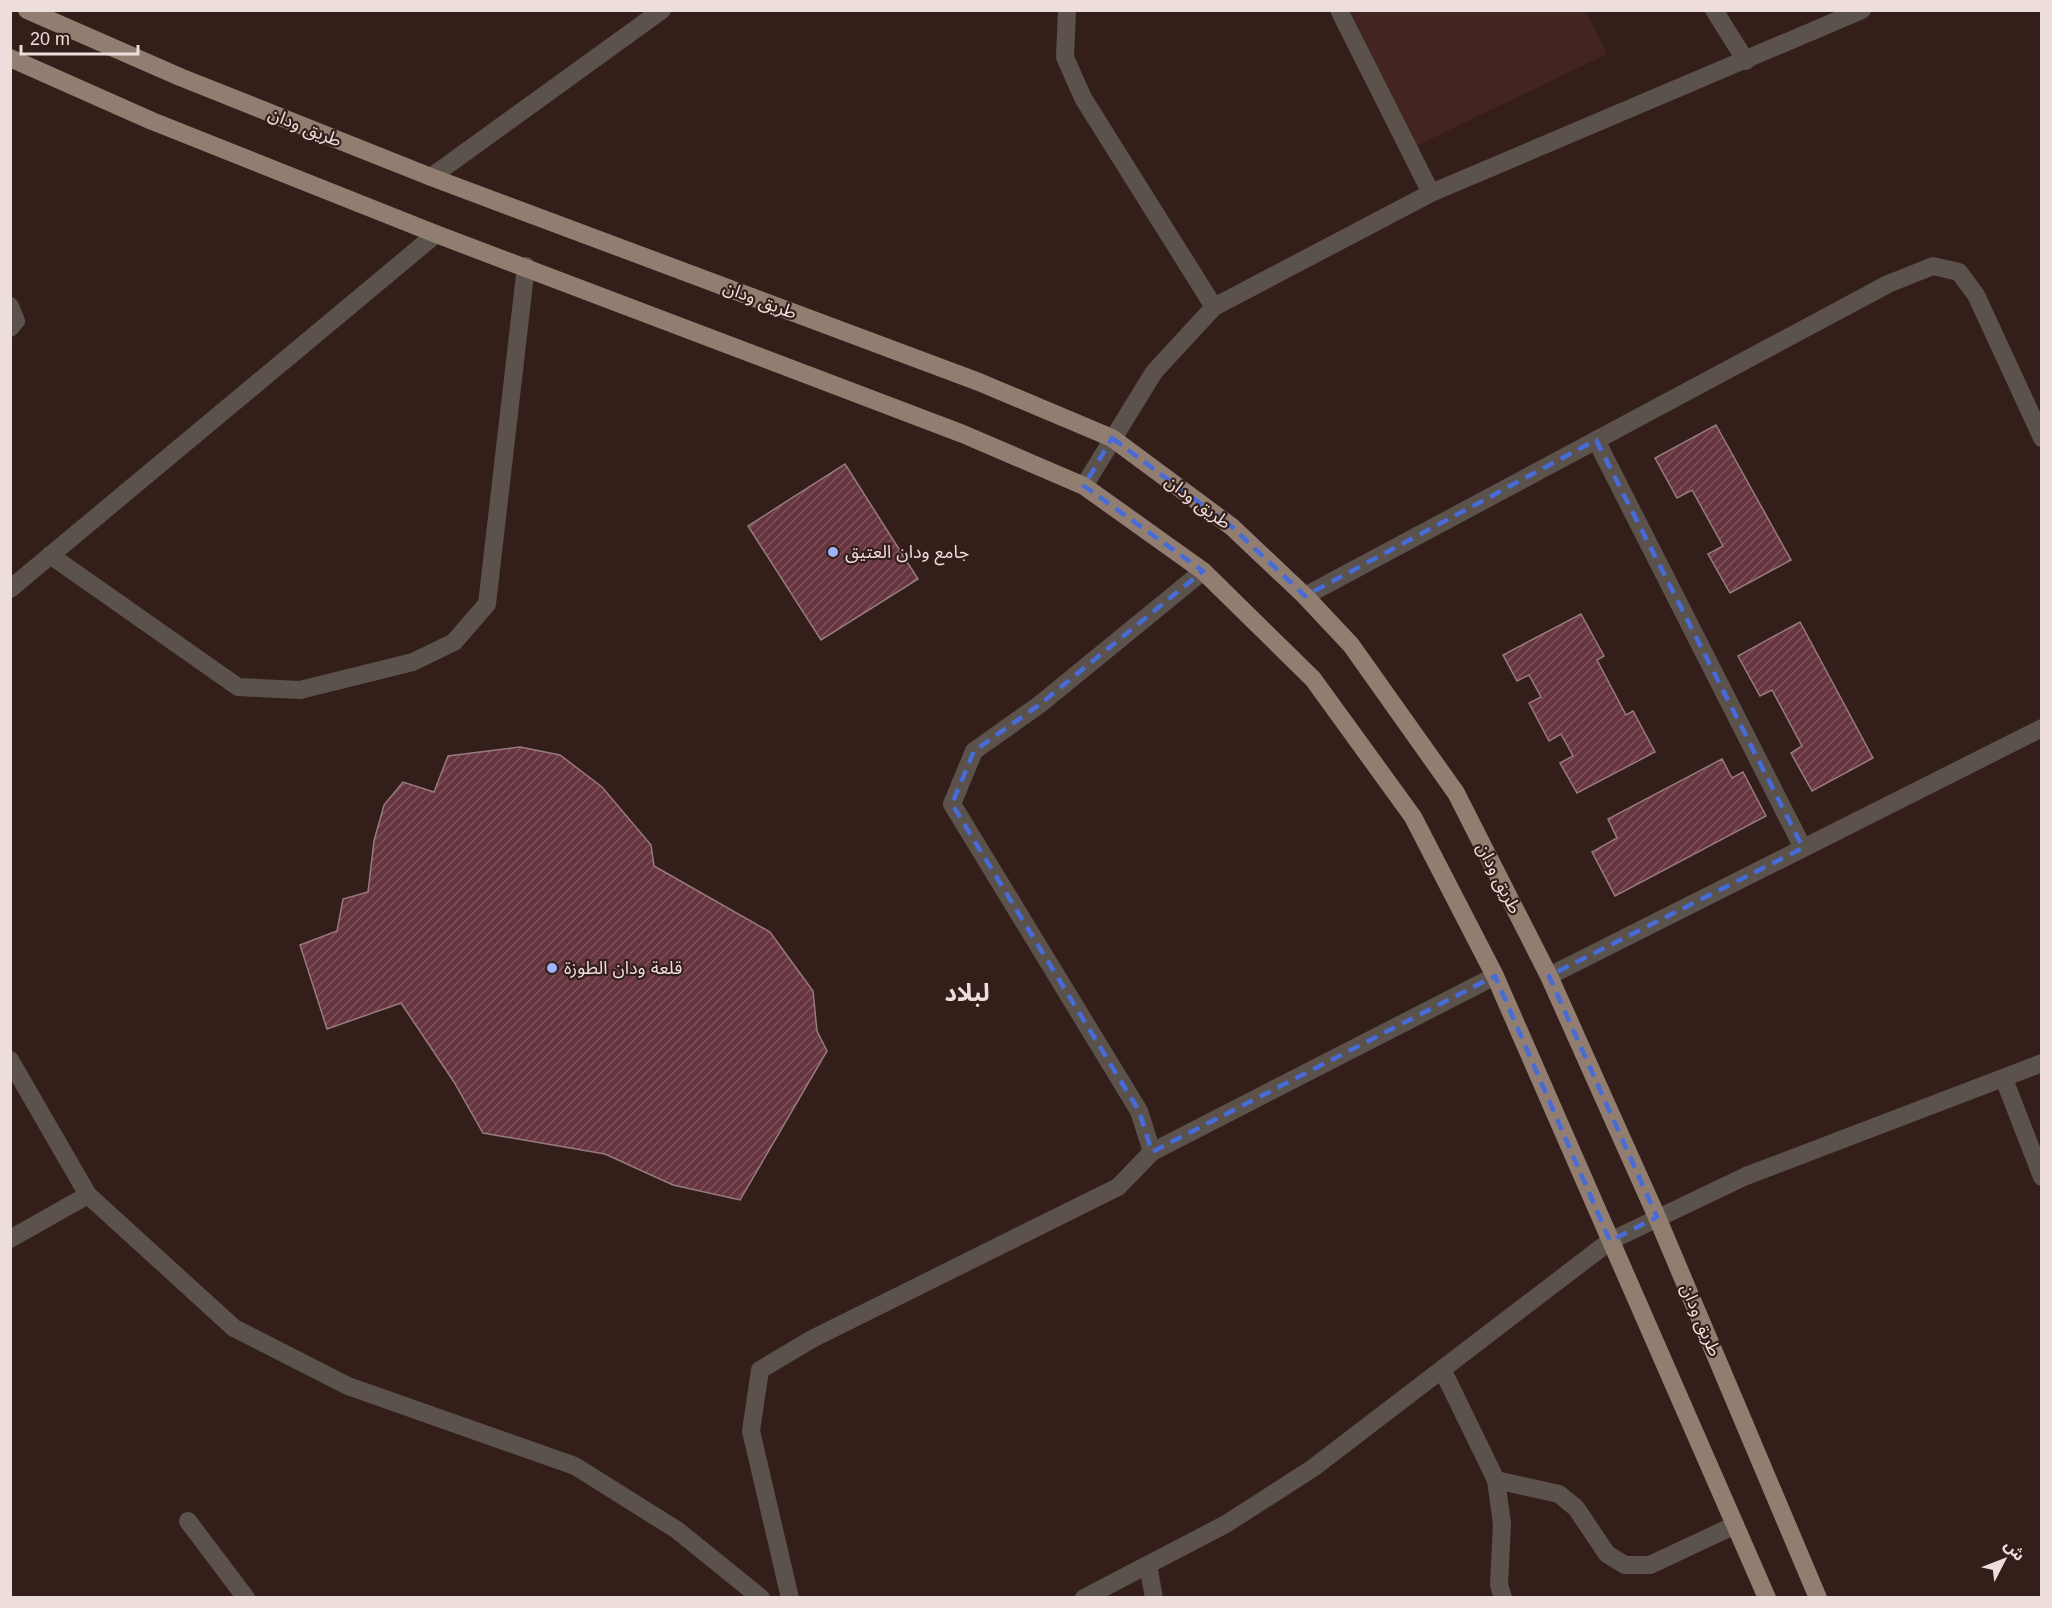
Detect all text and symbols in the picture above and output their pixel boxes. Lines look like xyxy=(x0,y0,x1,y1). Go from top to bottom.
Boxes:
scale bar xyxy=(21,18,138,56)
text: 20 m xyxy=(30,29,70,49)
street label: طريق ودان xyxy=(265,103,344,152)
street label: طريق ودان xyxy=(720,277,800,324)
street label: طريق ودان xyxy=(1161,471,1235,534)
place label: جامع ودان العتيق xyxy=(845,542,969,566)
marker: جامع ودان العتيق xyxy=(826,545,840,559)
street label: طريق ودان xyxy=(1472,839,1525,917)
place label: قلعة ودان الطوزة xyxy=(564,958,682,979)
marker: قلعة ودان الطوزة xyxy=(545,961,559,975)
district label: لبلاد xyxy=(944,979,990,1007)
street label: طريق ودان xyxy=(1676,1281,1725,1360)
north arrow xyxy=(1974,1530,2034,1590)
text: ش xyxy=(2000,1536,2028,1565)

